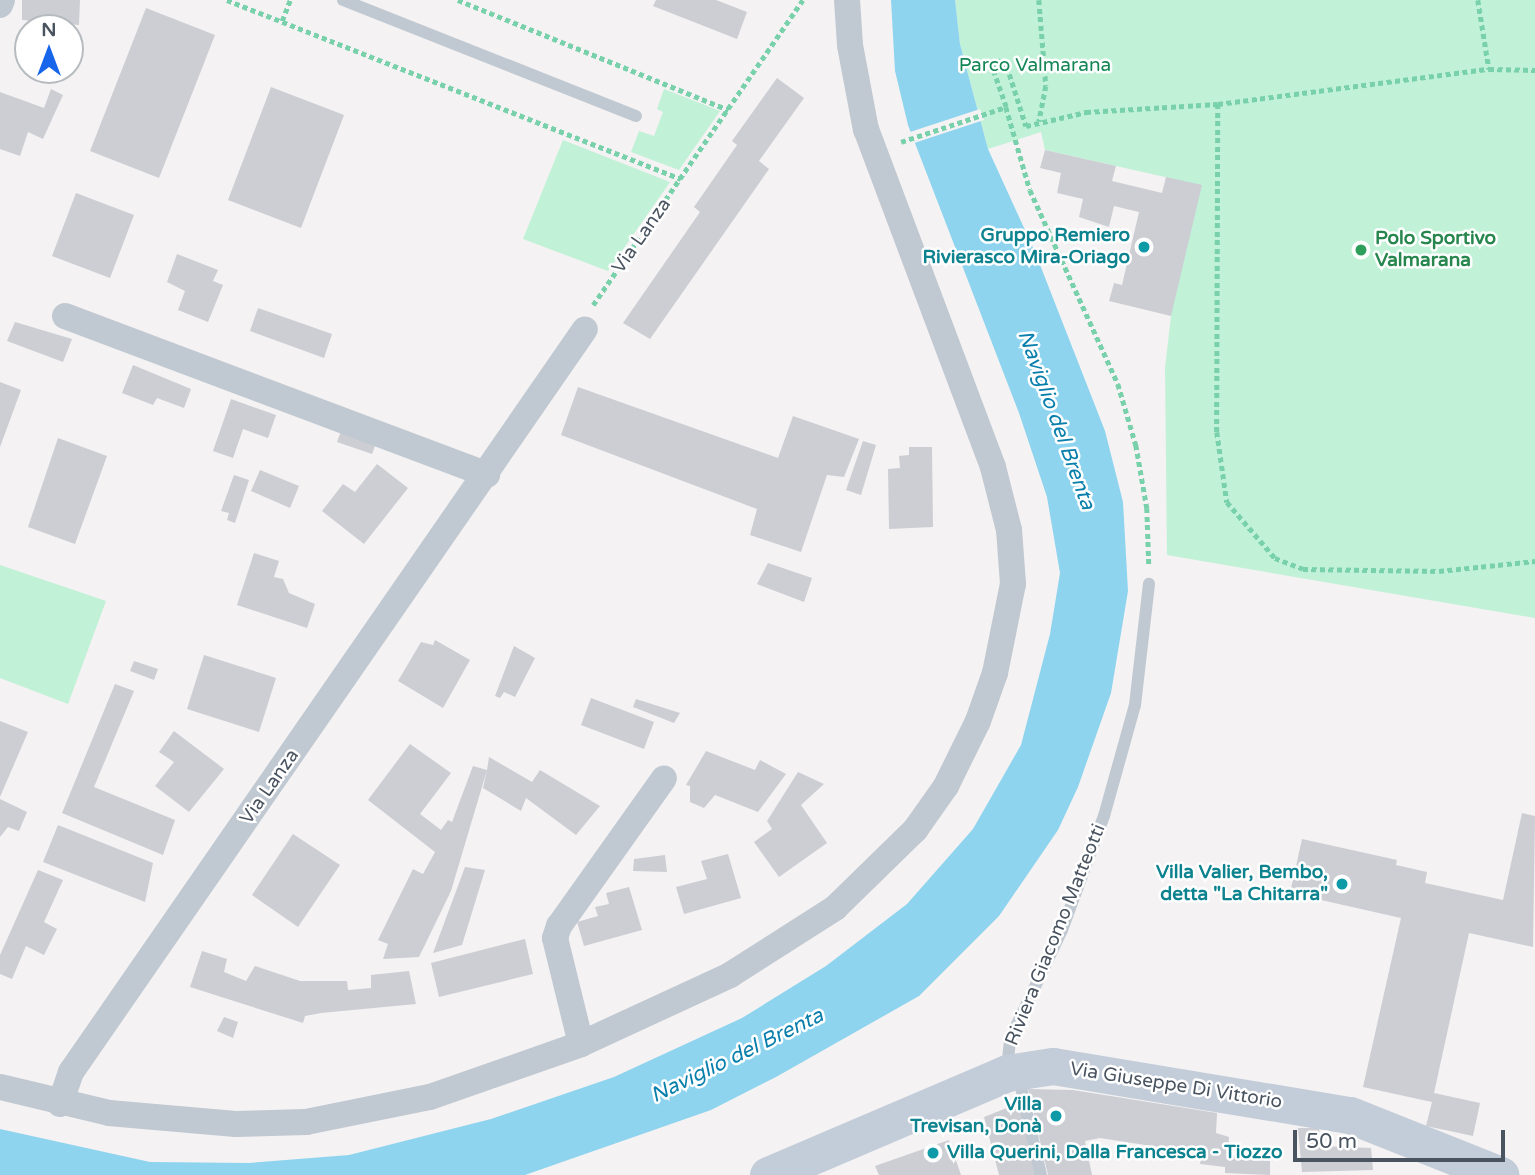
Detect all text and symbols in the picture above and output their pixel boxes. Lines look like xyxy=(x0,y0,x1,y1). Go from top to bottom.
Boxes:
north arrow xyxy=(14,14,84,84)
text: N xyxy=(41,19,57,41)
park label: Parco Valmarana xyxy=(959,55,1111,77)
street label: Via Lanza xyxy=(608,194,676,278)
place label: Gruppo Remiero Rivierasco Mira-Oriago xyxy=(922,225,1130,269)
place label: Polo Sportivo Valmarana xyxy=(1375,228,1496,272)
marker: Gruppo Remiero Rivierasco Mira-Oriago xyxy=(1136,239,1152,255)
marker: Polo Sportivo Valmarana xyxy=(1353,242,1369,258)
water label: Naviglio del Brenta xyxy=(1012,327,1100,513)
street label: Via Lanza xyxy=(236,745,304,829)
street label: Riviera Giacomo Matteotti xyxy=(1001,821,1111,1049)
place label: Villa Valier, Bembo, detta "La Chitarra" xyxy=(1156,862,1328,906)
marker: Villa Valier, Bembo, detta "La Chitarra" xyxy=(1334,876,1350,892)
water label: Naviglio del Brenta xyxy=(647,1003,827,1109)
street label: Via Giuseppe Di Vittorio xyxy=(1068,1058,1284,1114)
place label: Villa Trevisan, Donà xyxy=(910,1094,1042,1138)
marker: Villa Trevisan, Donà xyxy=(1048,1108,1064,1124)
scale bar xyxy=(1297,1116,1509,1160)
text: 50 m xyxy=(1306,1129,1357,1154)
place label: Villa Querini, Dalla Francesca - Tiozzo xyxy=(947,1142,1283,1164)
marker: Villa Querini, Dalla Francesca - Tiozzo xyxy=(925,1145,941,1161)

